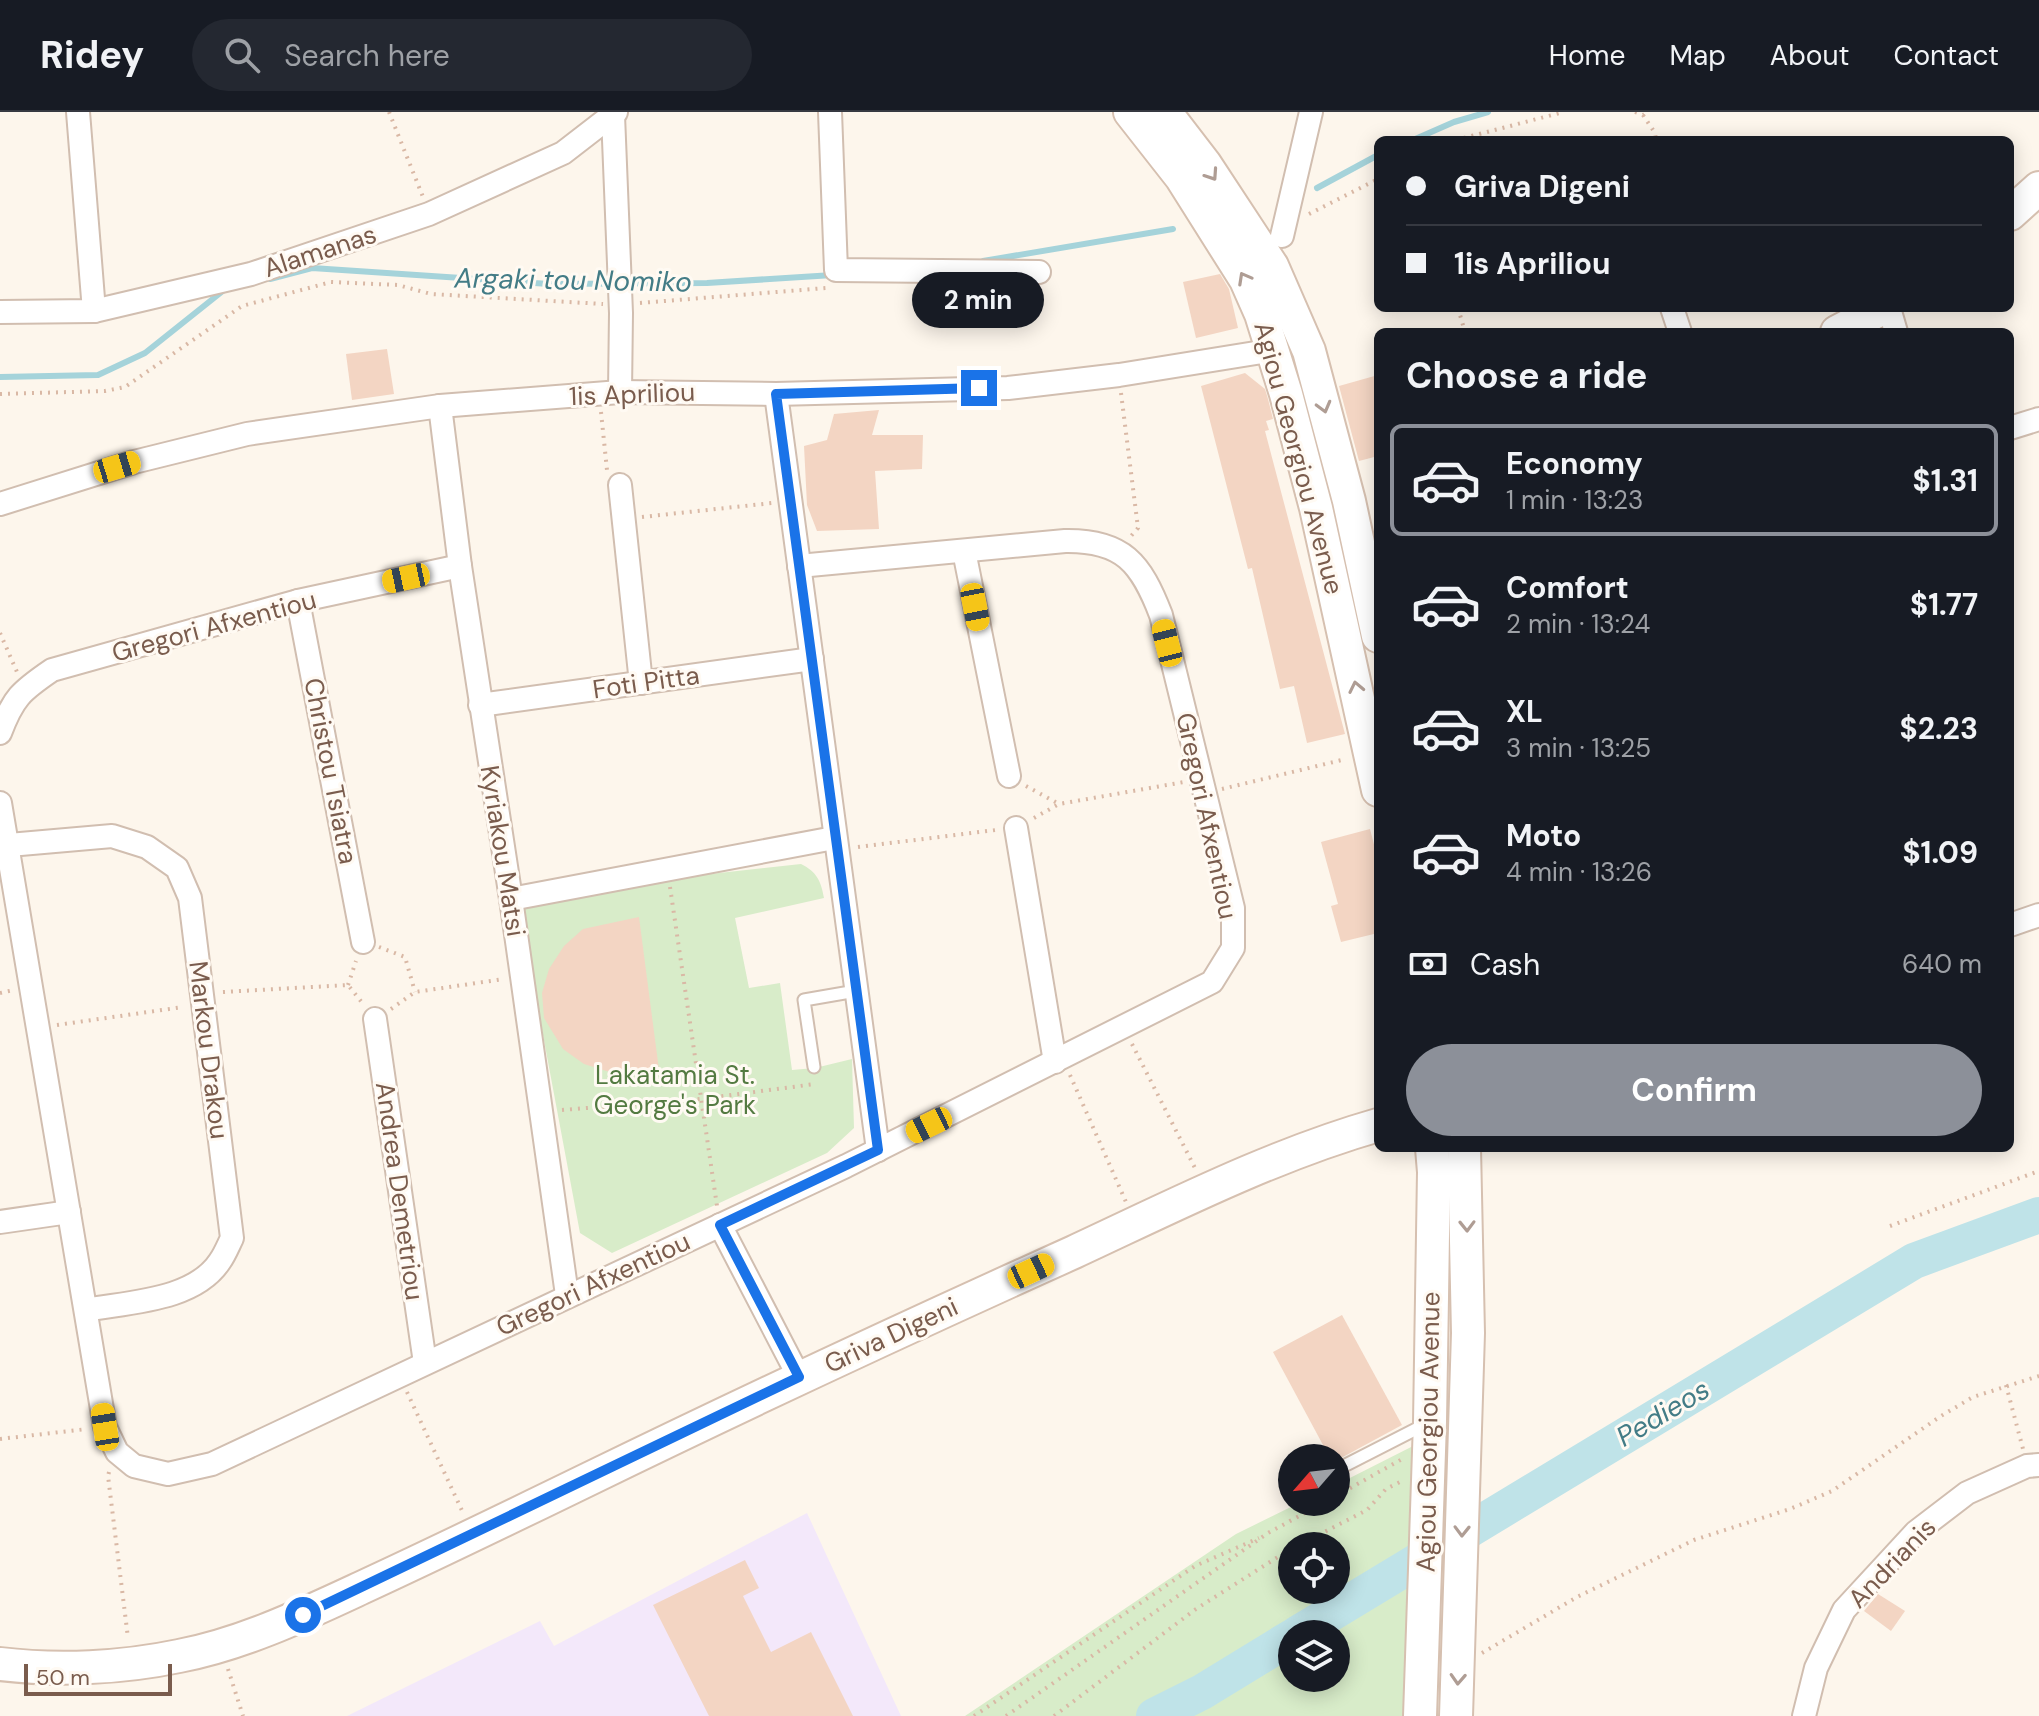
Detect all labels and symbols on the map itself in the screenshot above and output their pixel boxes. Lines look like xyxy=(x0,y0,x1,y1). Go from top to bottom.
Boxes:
one-way arrow xyxy=(1202,166,1217,180)
street label: Alamanas xyxy=(259,217,381,285)
water label: Argaki tou Nomiko xyxy=(453,259,692,301)
callout: 2 min xyxy=(913,272,1045,328)
one-way arrow xyxy=(1238,272,1253,286)
street label: Agiou Georgiou Avenue xyxy=(1246,318,1352,598)
route end xyxy=(961,370,997,406)
street label: 1is Apriliou xyxy=(568,375,696,413)
one-way arrow xyxy=(1314,399,1331,413)
car xyxy=(91,449,143,485)
car xyxy=(380,561,432,595)
car xyxy=(959,581,991,633)
street label: Gregori Afxentiou xyxy=(108,582,320,670)
car xyxy=(1150,617,1184,669)
street label: Foti Pitta xyxy=(590,658,702,706)
street label: Christou Tsiatra xyxy=(296,675,366,867)
one-way arrow xyxy=(1348,681,1365,694)
street label: Gregori Afxentiou xyxy=(1169,710,1245,922)
street label: Kyriakou Matsi xyxy=(473,763,533,939)
street label: Markou Drakou xyxy=(181,959,237,1141)
park label: Lakatamia St. George's Park xyxy=(594,1058,756,1122)
street label: Andrea Demetriou xyxy=(368,1080,432,1302)
car xyxy=(902,1104,956,1146)
one-way arrow xyxy=(1458,1220,1476,1233)
street label: Gregori Afxentiou xyxy=(491,1224,695,1344)
car xyxy=(1004,1250,1058,1292)
street label: Griva Digeni xyxy=(819,1289,963,1381)
street label: Agiou Georgiou Avenue xyxy=(1409,1291,1447,1573)
water label: Pedieos xyxy=(1609,1371,1717,1455)
car xyxy=(89,1401,121,1453)
north arrow xyxy=(1278,1444,1350,1516)
street label: Andrianis xyxy=(1841,1511,1943,1615)
one-way arrow xyxy=(1454,1525,1471,1538)
route start xyxy=(285,1597,321,1633)
scale bar xyxy=(24,1660,172,1696)
one-way arrow xyxy=(1450,1673,1467,1686)

